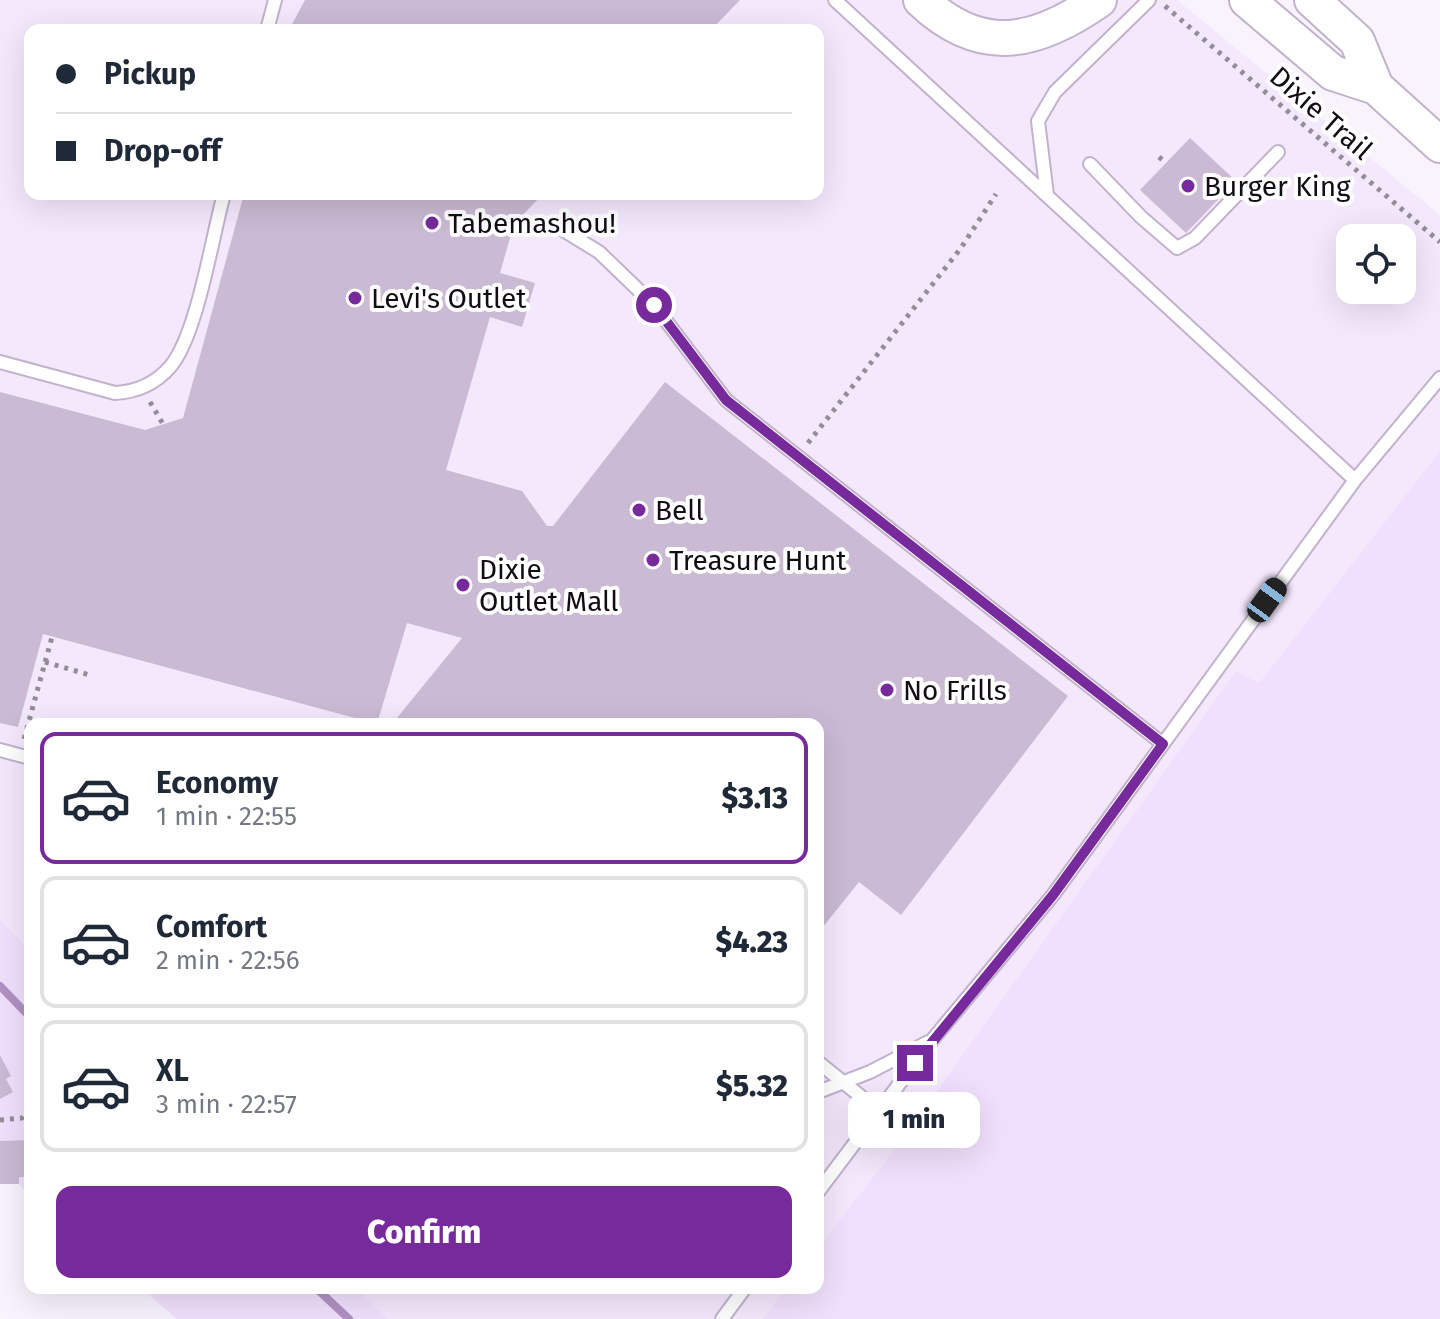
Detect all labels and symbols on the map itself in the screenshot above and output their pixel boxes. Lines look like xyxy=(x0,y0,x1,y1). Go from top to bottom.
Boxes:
street label: Dixie Trail xyxy=(1263,60,1379,166)
place label: Burger King xyxy=(1204,170,1351,203)
marker: Burger King xyxy=(1179,177,1197,195)
place label: Tabemashou! xyxy=(448,207,616,240)
marker: Tabemashou! xyxy=(423,214,441,232)
place label: Levi's Outlet xyxy=(371,282,527,315)
route start xyxy=(636,287,672,323)
marker: Levi's Outlet xyxy=(346,289,364,307)
place label: Bell xyxy=(655,494,704,527)
marker: Bell xyxy=(630,501,648,519)
place label: Treasure Hunt xyxy=(669,544,847,577)
marker: Treasure Hunt xyxy=(644,551,662,569)
place label: Dixie Outlet Mall xyxy=(479,553,619,618)
car xyxy=(1243,574,1291,626)
marker: Dixie Outlet Mall xyxy=(454,576,472,594)
place label: No Frills xyxy=(903,674,1007,707)
marker: No Frills xyxy=(878,681,896,699)
route end xyxy=(897,1045,933,1081)
callout: 1 min xyxy=(849,1091,981,1147)

